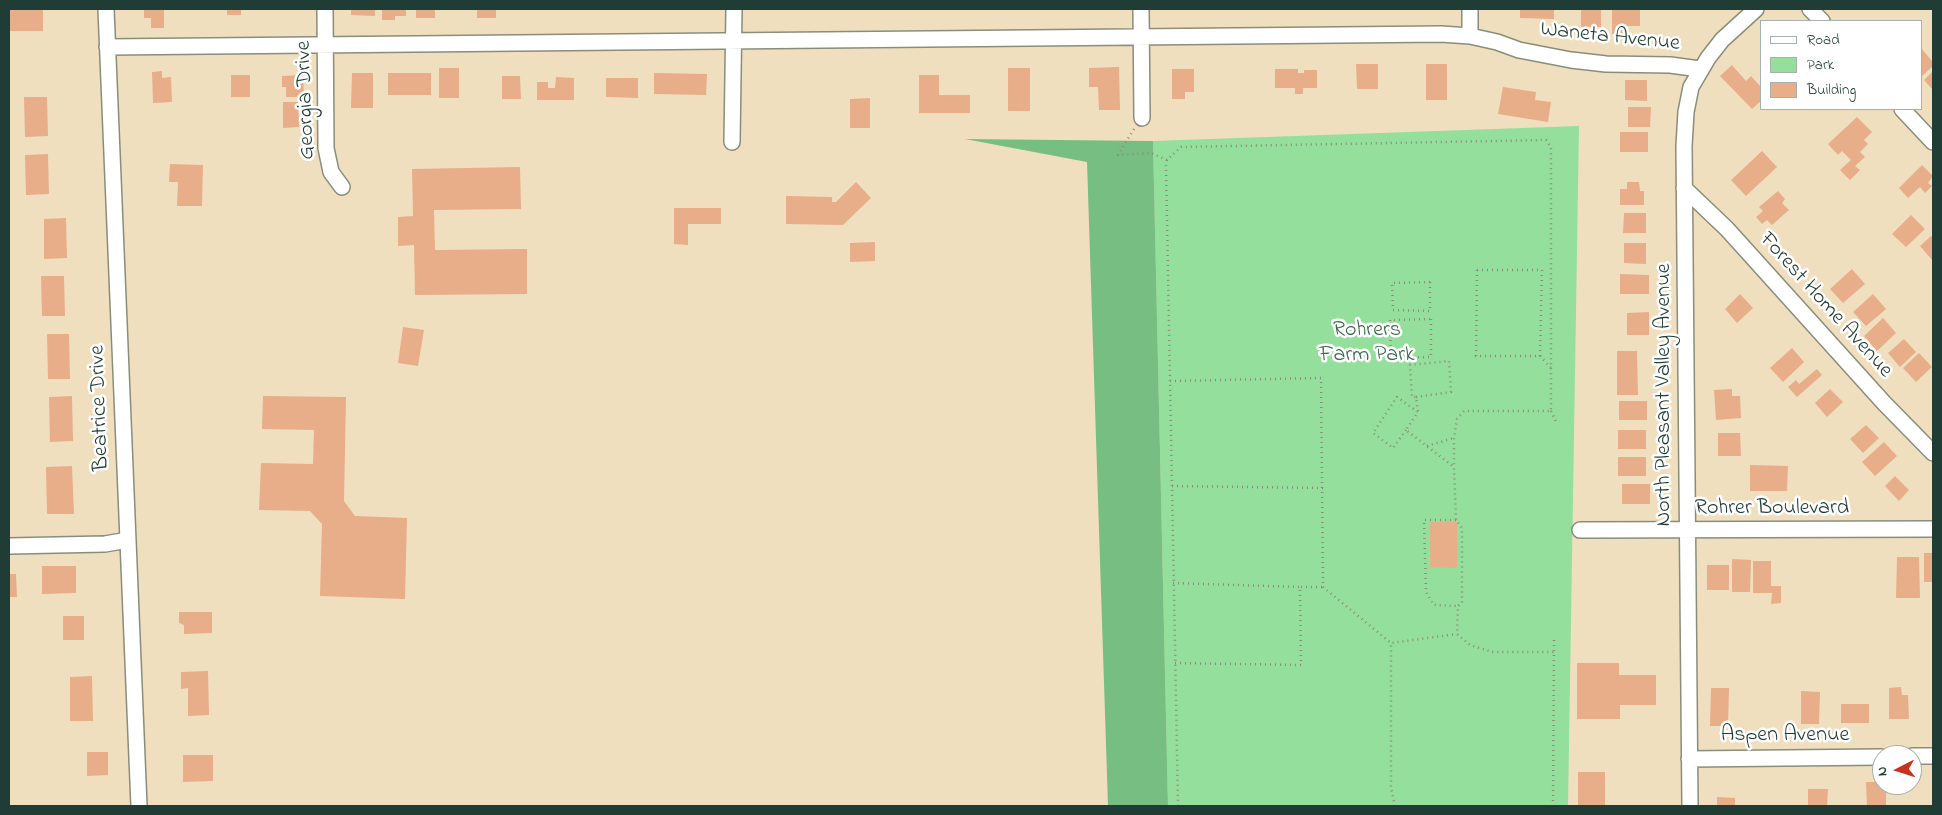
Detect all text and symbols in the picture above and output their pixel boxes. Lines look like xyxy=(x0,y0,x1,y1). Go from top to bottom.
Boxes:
street label: Waneta Avenue xyxy=(1539,18,1681,58)
legend xyxy=(1760,20,1922,110)
text: Road xyxy=(1807,29,1840,51)
street label: Georgia Drive xyxy=(292,40,322,160)
text: Park xyxy=(1807,54,1834,76)
text: Building xyxy=(1807,79,1856,101)
street label: Forest Home Avenue xyxy=(1753,228,1897,384)
street label: North Pleasant Valley Avenue xyxy=(1652,263,1678,527)
park label: Rohrers Farm Park xyxy=(1319,318,1415,370)
street label: Beatrice Drive xyxy=(86,345,116,471)
street label: Rohrer Boulevard xyxy=(1695,496,1849,522)
street label: Aspen Avenue xyxy=(1721,723,1849,749)
north arrow xyxy=(1872,745,1922,795)
text: N xyxy=(1872,766,1893,777)

